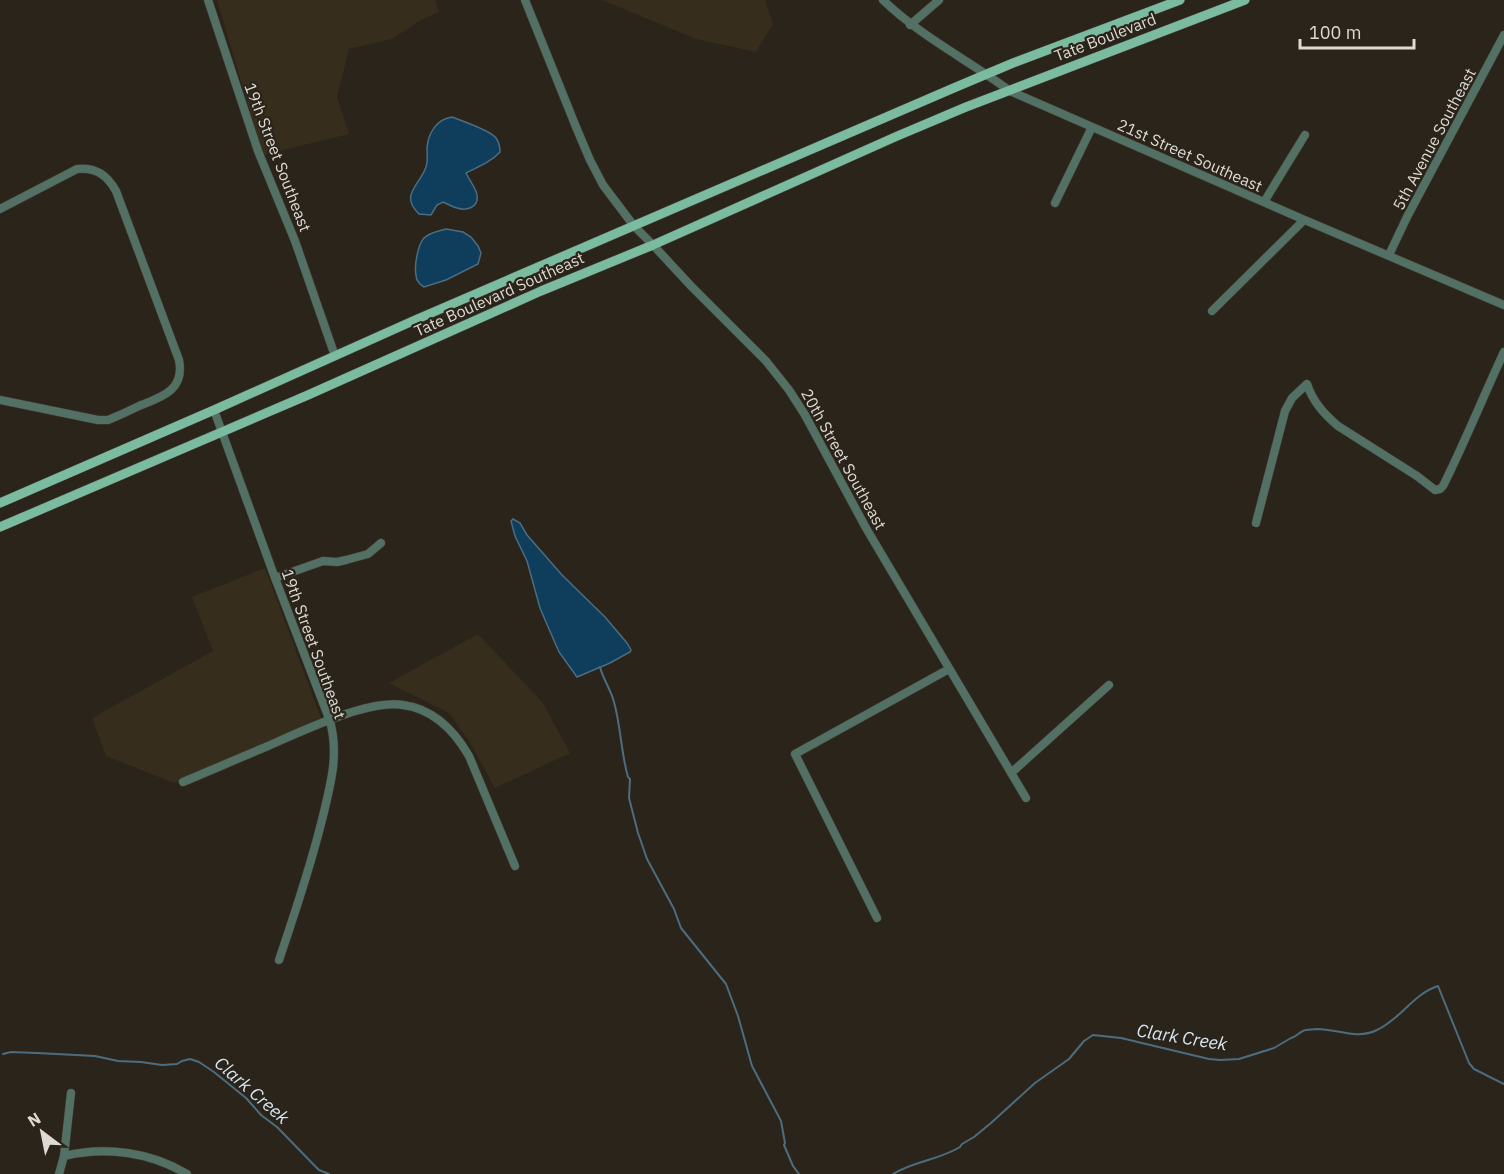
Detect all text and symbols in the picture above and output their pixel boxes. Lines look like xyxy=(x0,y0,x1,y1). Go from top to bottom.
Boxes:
street label: Tate Boulevard xyxy=(1051,8,1159,66)
scale bar xyxy=(1300,12,1414,50)
text: 100 m xyxy=(1309,21,1361,44)
street label: 5th Avenue Southeast xyxy=(1388,65,1480,213)
street label: 19th Street Southeast xyxy=(240,80,316,234)
street label: 21st Street Southeast xyxy=(1114,114,1266,196)
street label: Tate Boulevard Southeast xyxy=(411,247,587,341)
street label: 20th Street Southeast xyxy=(797,385,891,533)
street label: 19th Street Southeast xyxy=(278,566,350,722)
water label: Clark Creek xyxy=(1135,1019,1230,1056)
water label: Clark Creek xyxy=(210,1051,294,1129)
north arrow xyxy=(12,1102,72,1162)
text: N xyxy=(24,1108,44,1131)

